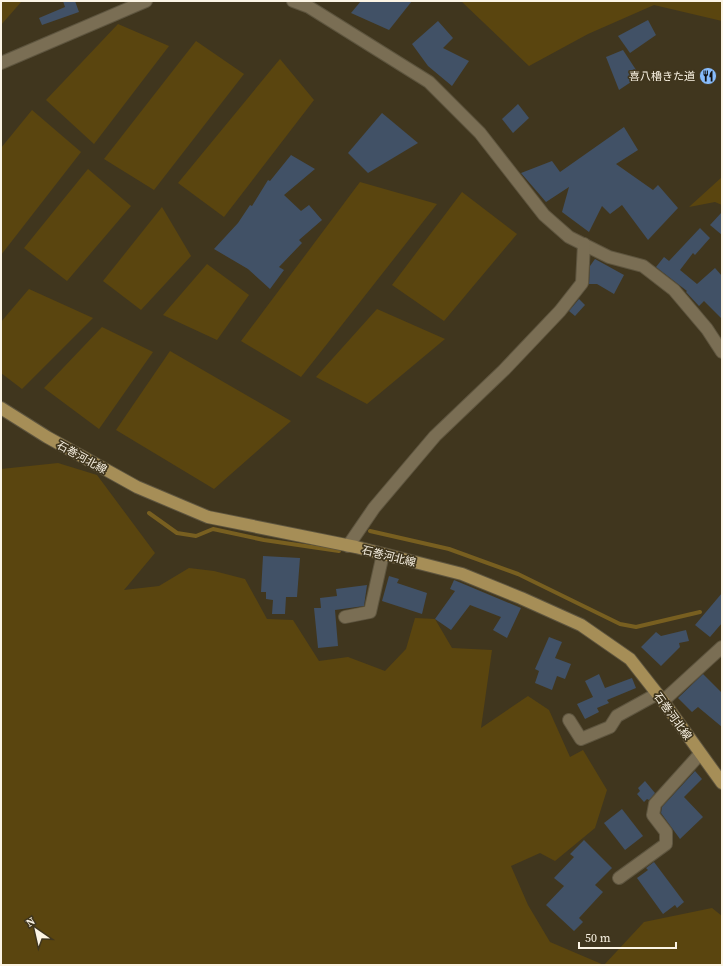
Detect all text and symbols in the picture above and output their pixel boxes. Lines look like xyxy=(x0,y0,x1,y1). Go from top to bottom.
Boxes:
restaurant icon: 喜八櫓きた道 xyxy=(698,66,718,86)
place label: 喜八櫓きた道 xyxy=(629,69,695,84)
street label: 石巻河北線 xyxy=(54,438,109,477)
street label: 石巻河北線 xyxy=(360,543,417,570)
street label: 石巻河北線 xyxy=(650,690,695,743)
north arrow xyxy=(16,910,56,950)
text: N xyxy=(23,914,38,931)
scale bar xyxy=(579,924,676,950)
text: 50 m xyxy=(585,930,611,946)

